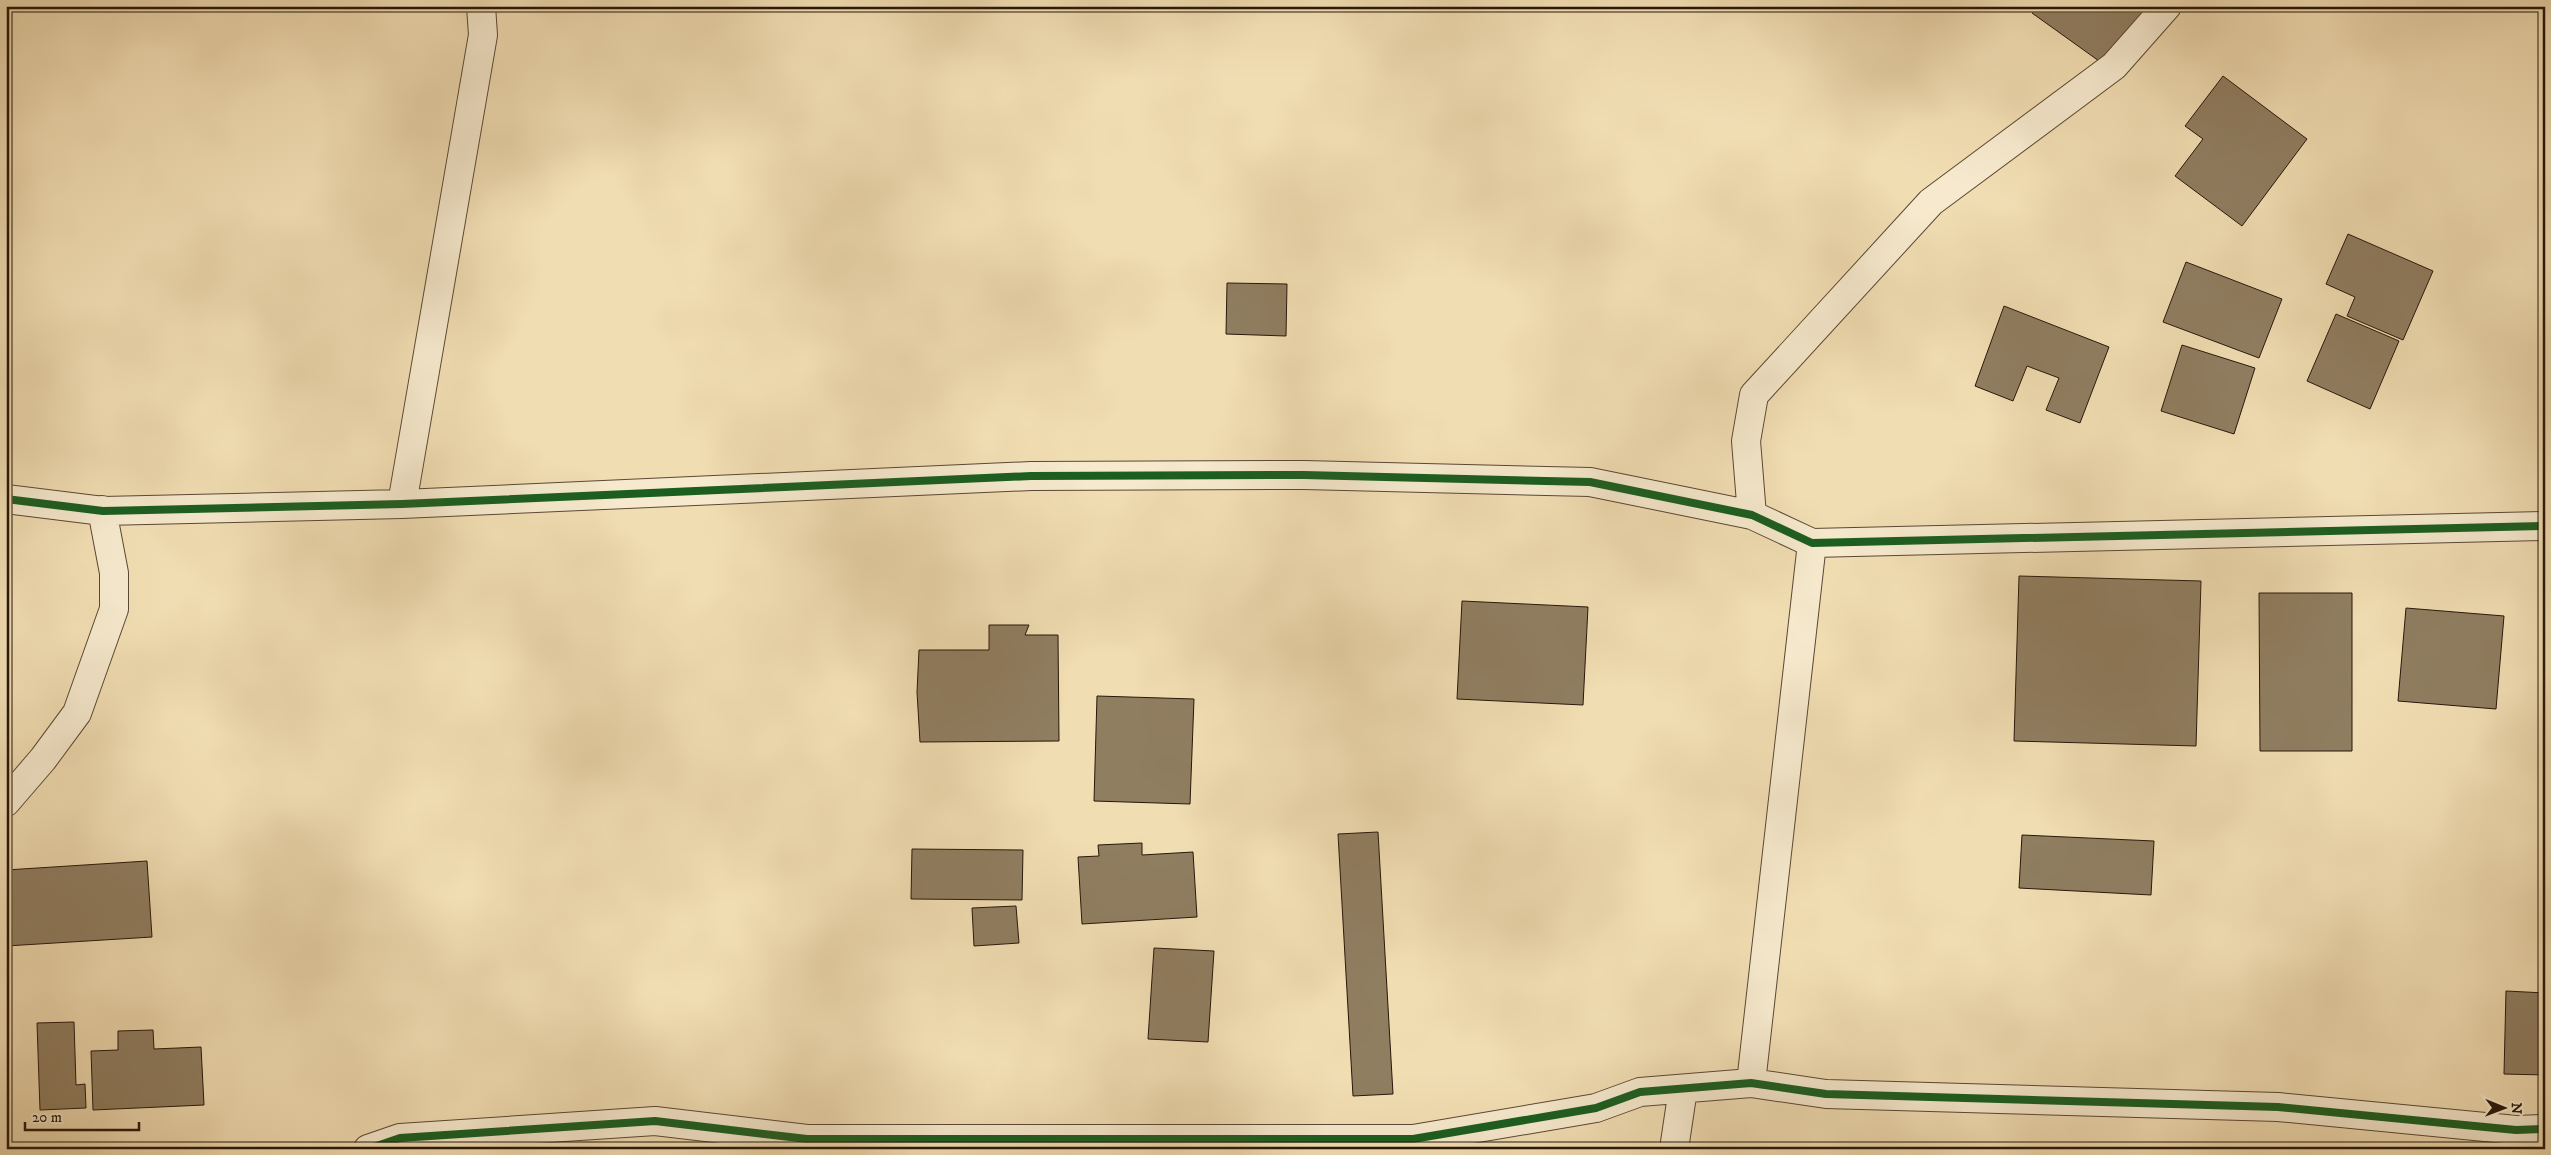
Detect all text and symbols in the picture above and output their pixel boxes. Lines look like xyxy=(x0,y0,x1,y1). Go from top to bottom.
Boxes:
north arrow xyxy=(2478,1082,2528,1132)
scale bar xyxy=(25,1100,139,1132)
text: N xyxy=(2507,1102,2525,1115)
text: 20 m xyxy=(32,1108,62,1127)

